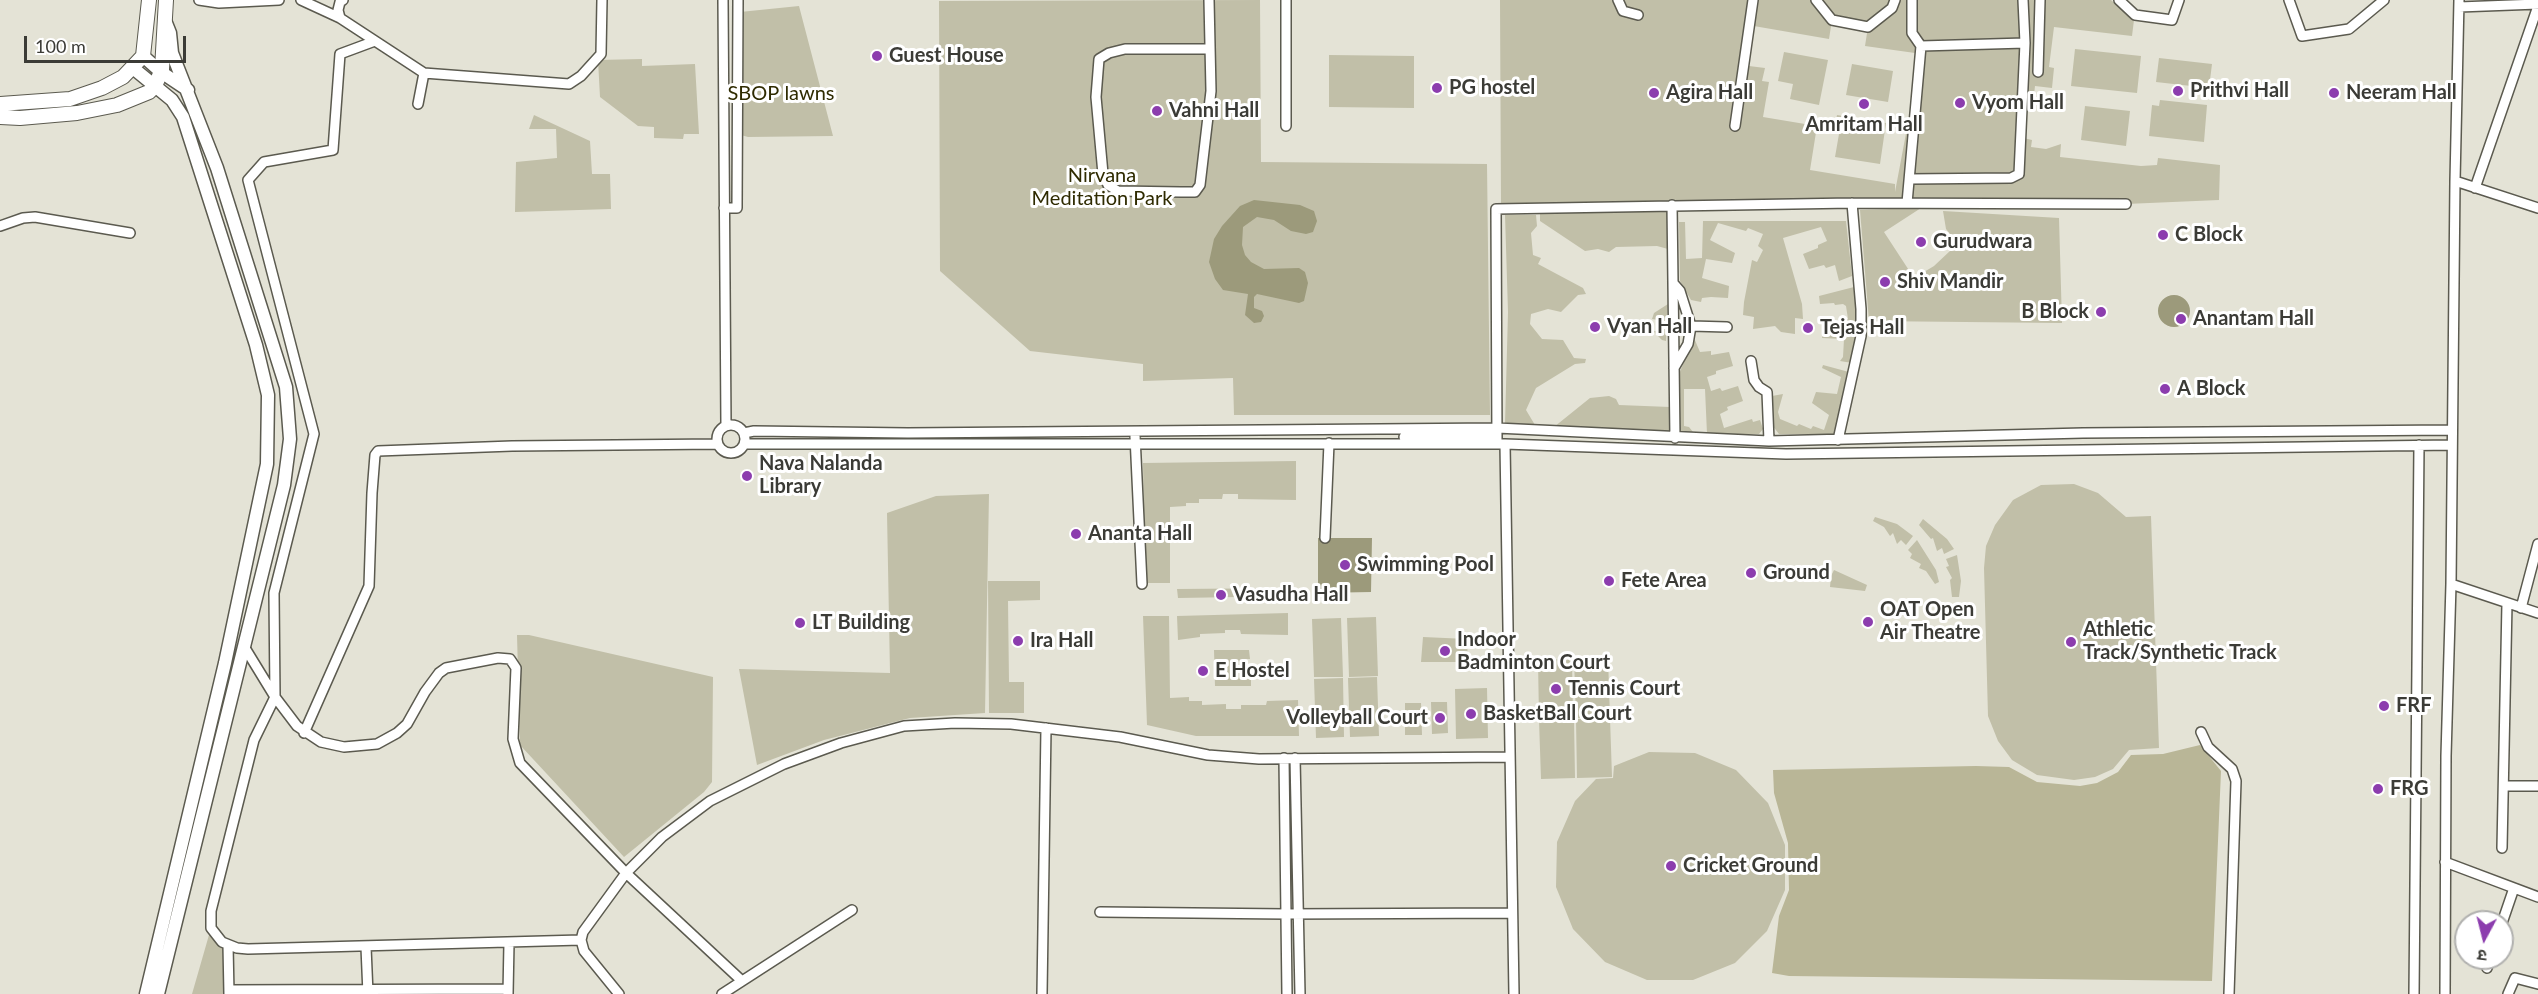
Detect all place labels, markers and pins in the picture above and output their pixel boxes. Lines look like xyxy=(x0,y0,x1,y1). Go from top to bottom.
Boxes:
place label: Guest House xyxy=(889,44,1004,68)
marker: Guest House xyxy=(870,49,884,63)
place label: PG hostel xyxy=(1449,76,1535,100)
place label: Prithvi Hall xyxy=(2190,79,2289,103)
marker: PG hostel xyxy=(1430,81,1444,95)
place label: Agira Hall xyxy=(1666,81,1753,105)
place label: Neeram Hall xyxy=(2346,81,2457,105)
marker: Prithvi Hall xyxy=(2171,84,2185,98)
marker: Agira Hall xyxy=(1647,86,1661,100)
marker: Neeram Hall xyxy=(2327,86,2341,100)
place label: Vyom Hall xyxy=(1972,91,2064,115)
marker: Vyom Hall xyxy=(1953,96,1967,110)
marker: Amritam Hall xyxy=(1857,97,1871,111)
place label: Vahni Hall xyxy=(1169,99,1259,123)
marker: Vahni Hall xyxy=(1150,104,1164,118)
place label: Amritam Hall xyxy=(1805,113,1923,137)
place label: C Block xyxy=(2175,223,2243,247)
marker: C Block xyxy=(2156,228,2170,242)
place label: Gurudwara xyxy=(1933,230,2032,254)
marker: Gurudwara xyxy=(1914,235,1928,249)
place label: Shiv Mandir xyxy=(1897,270,2004,294)
marker: Shiv Mandir xyxy=(1878,275,1892,289)
place label: B Block xyxy=(2021,300,2089,324)
marker: B Block xyxy=(2094,305,2108,319)
place label: Anantam Hall xyxy=(2193,307,2314,331)
marker: Anantam Hall xyxy=(2174,312,2188,326)
place label: Vyan Hall xyxy=(1607,315,1692,339)
place label: Tejas Hall xyxy=(1820,316,1904,340)
marker: Vyan Hall xyxy=(1588,320,1602,334)
marker: Tejas Hall xyxy=(1801,321,1815,335)
place label: A Block xyxy=(2177,377,2246,401)
marker: A Block xyxy=(2158,382,2172,396)
place label: Nava Nalanda Library xyxy=(759,452,883,499)
marker: Nava Nalanda Library xyxy=(740,469,754,483)
place label: Ananta Hall xyxy=(1088,522,1192,546)
marker: Ananta Hall xyxy=(1069,527,1083,541)
place label: Swimming Pool xyxy=(1357,553,1494,577)
marker: Swimming Pool xyxy=(1338,558,1352,572)
place label: Ground xyxy=(1763,561,1830,585)
marker: Ground xyxy=(1744,566,1758,580)
place label: Fete Area xyxy=(1621,569,1707,593)
marker: Fete Area xyxy=(1602,574,1616,588)
place label: Vasudha Hall xyxy=(1233,583,1348,607)
marker: Vasudha Hall xyxy=(1214,588,1228,602)
place label: OAT Open Air Theatre xyxy=(1880,598,1980,645)
place label: LT Building xyxy=(812,611,910,635)
marker: OAT Open Air Theatre xyxy=(1861,615,1875,629)
marker: LT Building xyxy=(793,616,807,630)
place label: Athletic Track/Synthetic Track xyxy=(2083,618,2277,665)
place label: Indoor Badminton Court xyxy=(1457,628,1610,675)
place label: Ira Hall xyxy=(1030,629,1093,653)
marker: Ira Hall xyxy=(1011,634,1025,648)
marker: Athletic Track/Synthetic Track xyxy=(2064,635,2078,649)
marker: Indoor Badminton Court xyxy=(1438,644,1452,658)
place label: E Hostel xyxy=(1215,659,1290,683)
marker: E Hostel xyxy=(1196,664,1210,678)
place label: Tennis Court xyxy=(1568,677,1680,701)
marker: Tennis Court xyxy=(1549,682,1563,696)
place label: FRF xyxy=(2396,694,2431,718)
marker: FRF xyxy=(2377,699,2391,713)
place label: BasketBall Court xyxy=(1483,702,1632,726)
place label: Volleyball Court xyxy=(1286,706,1428,730)
marker: BasketBall Court xyxy=(1464,707,1478,721)
marker: Volleyball Court xyxy=(1433,711,1447,725)
place label: FRG xyxy=(2390,777,2428,801)
marker: FRG xyxy=(2371,782,2385,796)
place label: Cricket Ground xyxy=(1683,854,1818,878)
marker: Cricket Ground xyxy=(1664,859,1678,873)

